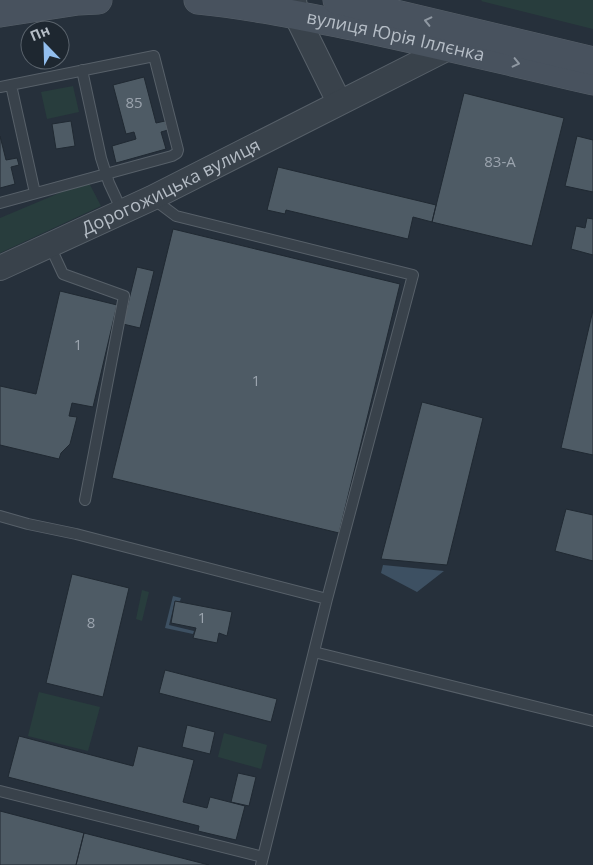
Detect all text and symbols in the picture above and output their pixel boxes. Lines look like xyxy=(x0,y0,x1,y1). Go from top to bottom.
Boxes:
street label: вулиця Юрія Іллєнка xyxy=(305,4,487,66)
one-way arrow xyxy=(424,16,433,27)
north arrow xyxy=(20,20,70,70)
text: Пн xyxy=(27,20,53,45)
one-way arrow xyxy=(511,57,520,68)
house number: 85 xyxy=(125,92,143,112)
street label: Дорогожицька вулиця xyxy=(77,132,264,240)
house number: 83-А xyxy=(484,151,516,171)
house number: 1 xyxy=(74,334,82,354)
house number: 1 xyxy=(252,370,260,390)
house number: 1 xyxy=(198,607,206,627)
house number: 8 xyxy=(87,612,95,632)

